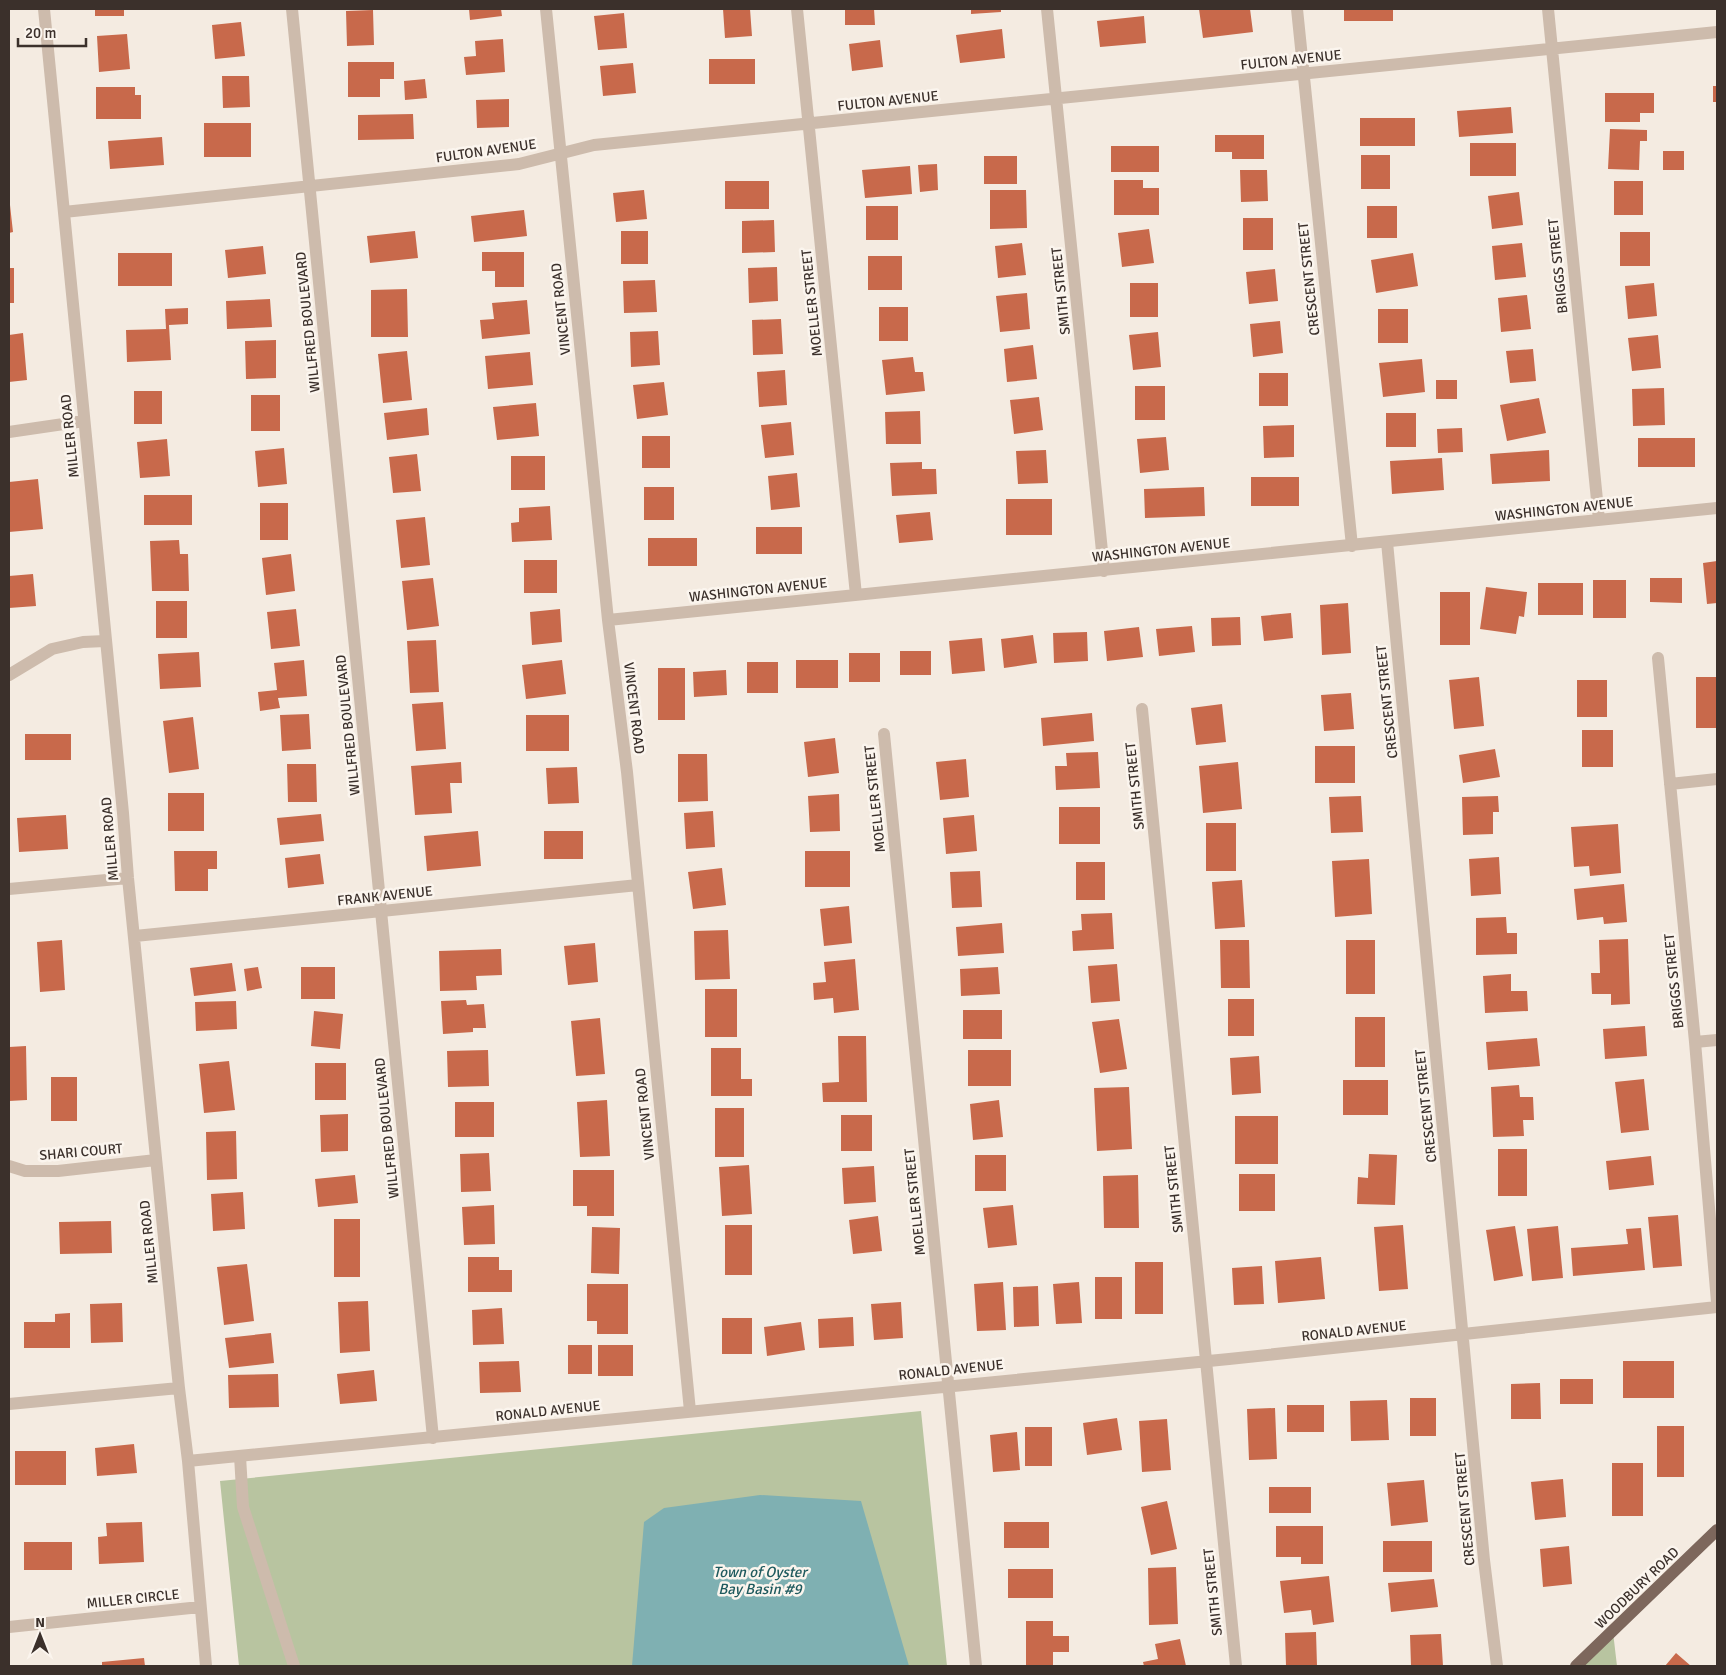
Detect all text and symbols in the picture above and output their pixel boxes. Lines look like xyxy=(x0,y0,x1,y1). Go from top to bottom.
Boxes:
scale bar xyxy=(18,15,85,47)
text: 20 m xyxy=(25,24,56,42)
street label: FULTON AVENUE xyxy=(1240,46,1342,74)
street label: FULTON AVENUE xyxy=(837,87,939,115)
street label: FULTON AVENUE xyxy=(435,136,537,166)
street label: BRIGGS STREET xyxy=(1545,218,1571,314)
street label: CRESCENT STREET xyxy=(1295,221,1323,336)
street label: SMITH STREET xyxy=(1048,246,1074,336)
street label: MOELLER STREET xyxy=(798,248,826,357)
street label: WILLFRED BOULEVARD xyxy=(292,251,324,393)
street label: VINCENT ROAD xyxy=(548,262,574,356)
street label: MILLER ROAD xyxy=(57,393,83,479)
street label: WASHINGTON AVENUE xyxy=(1494,493,1634,525)
street label: WASHINGTON AVENUE xyxy=(1091,534,1231,566)
street label: WASHINGTON AVENUE xyxy=(688,574,828,606)
street label: CRESCENT STREET xyxy=(1373,644,1401,759)
street label: WILLFRED BOULEVARD xyxy=(332,654,364,796)
street label: VINCENT ROAD xyxy=(620,661,648,755)
street label: SMITH STREET xyxy=(1122,741,1148,831)
street label: MOELLER STREET xyxy=(861,744,889,853)
street label: MILLER ROAD xyxy=(98,796,122,882)
street label: FRANK AVENUE xyxy=(336,883,434,909)
street label: BRIGGS STREET xyxy=(1661,933,1687,1029)
street label: CRESCENT STREET xyxy=(1412,1048,1440,1163)
street label: WILLFRED BOULEVARD xyxy=(371,1057,403,1199)
street label: VINCENT ROAD xyxy=(632,1067,658,1161)
street label: SHARI COURT xyxy=(39,1140,123,1164)
street label: SMITH STREET xyxy=(1161,1144,1187,1234)
street label: MOELLER STREET xyxy=(901,1147,929,1256)
street label: MILLER ROAD xyxy=(136,1199,162,1285)
street label: RONALD AVENUE xyxy=(1301,1317,1407,1345)
street label: RONALD AVENUE xyxy=(898,1356,1004,1384)
street label: RONALD AVENUE xyxy=(495,1397,601,1425)
street label: CRESCENT STREET xyxy=(1452,1451,1478,1566)
street label: WOODBURY ROAD xyxy=(1591,1544,1683,1632)
street label: SMITH STREET xyxy=(1200,1547,1226,1637)
water label: Town of Oyster Bay Basin #9 xyxy=(713,1563,809,1598)
street label: MILLER CIRCLE xyxy=(86,1586,180,1612)
north arrow xyxy=(15,1610,65,1660)
text: N xyxy=(35,1614,45,1631)

